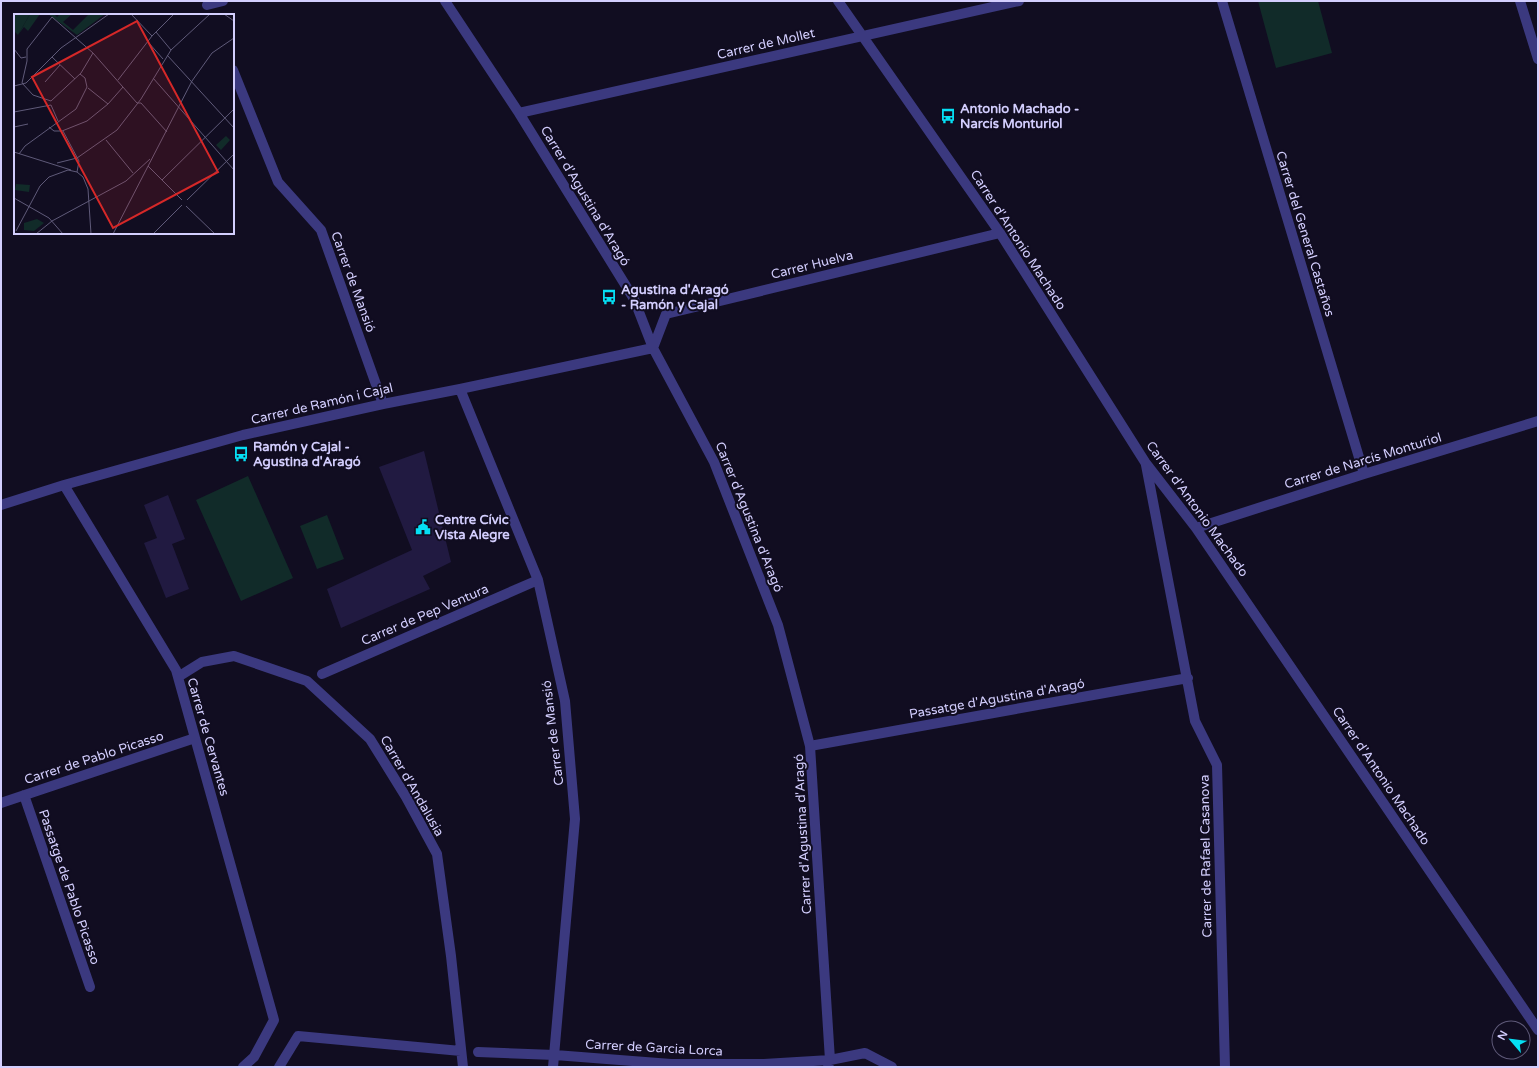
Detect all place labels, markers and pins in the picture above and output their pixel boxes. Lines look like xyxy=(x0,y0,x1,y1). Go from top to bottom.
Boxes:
place label: Antonio Machado - Narcís Monturiol xyxy=(960,101,1079,132)
bus stop icon: Antonio Machado - Narcís Monturiol xyxy=(939,107,957,125)
place label: Agustina d'Aragó - Ramón y Cajal xyxy=(621,282,729,313)
bus stop icon: Agustina d'Aragó - Ramón y Cajal xyxy=(600,288,618,306)
place label: Ramón y Cajal - Agustina d'Aragó xyxy=(253,439,361,470)
bus stop icon: Ramón y Cajal - Agustina d'Aragó xyxy=(232,445,250,463)
place label: Centre Cívic Vista Alegre xyxy=(435,512,510,543)
public building icon: Centre Cívic Vista Alegre xyxy=(414,518,432,536)

